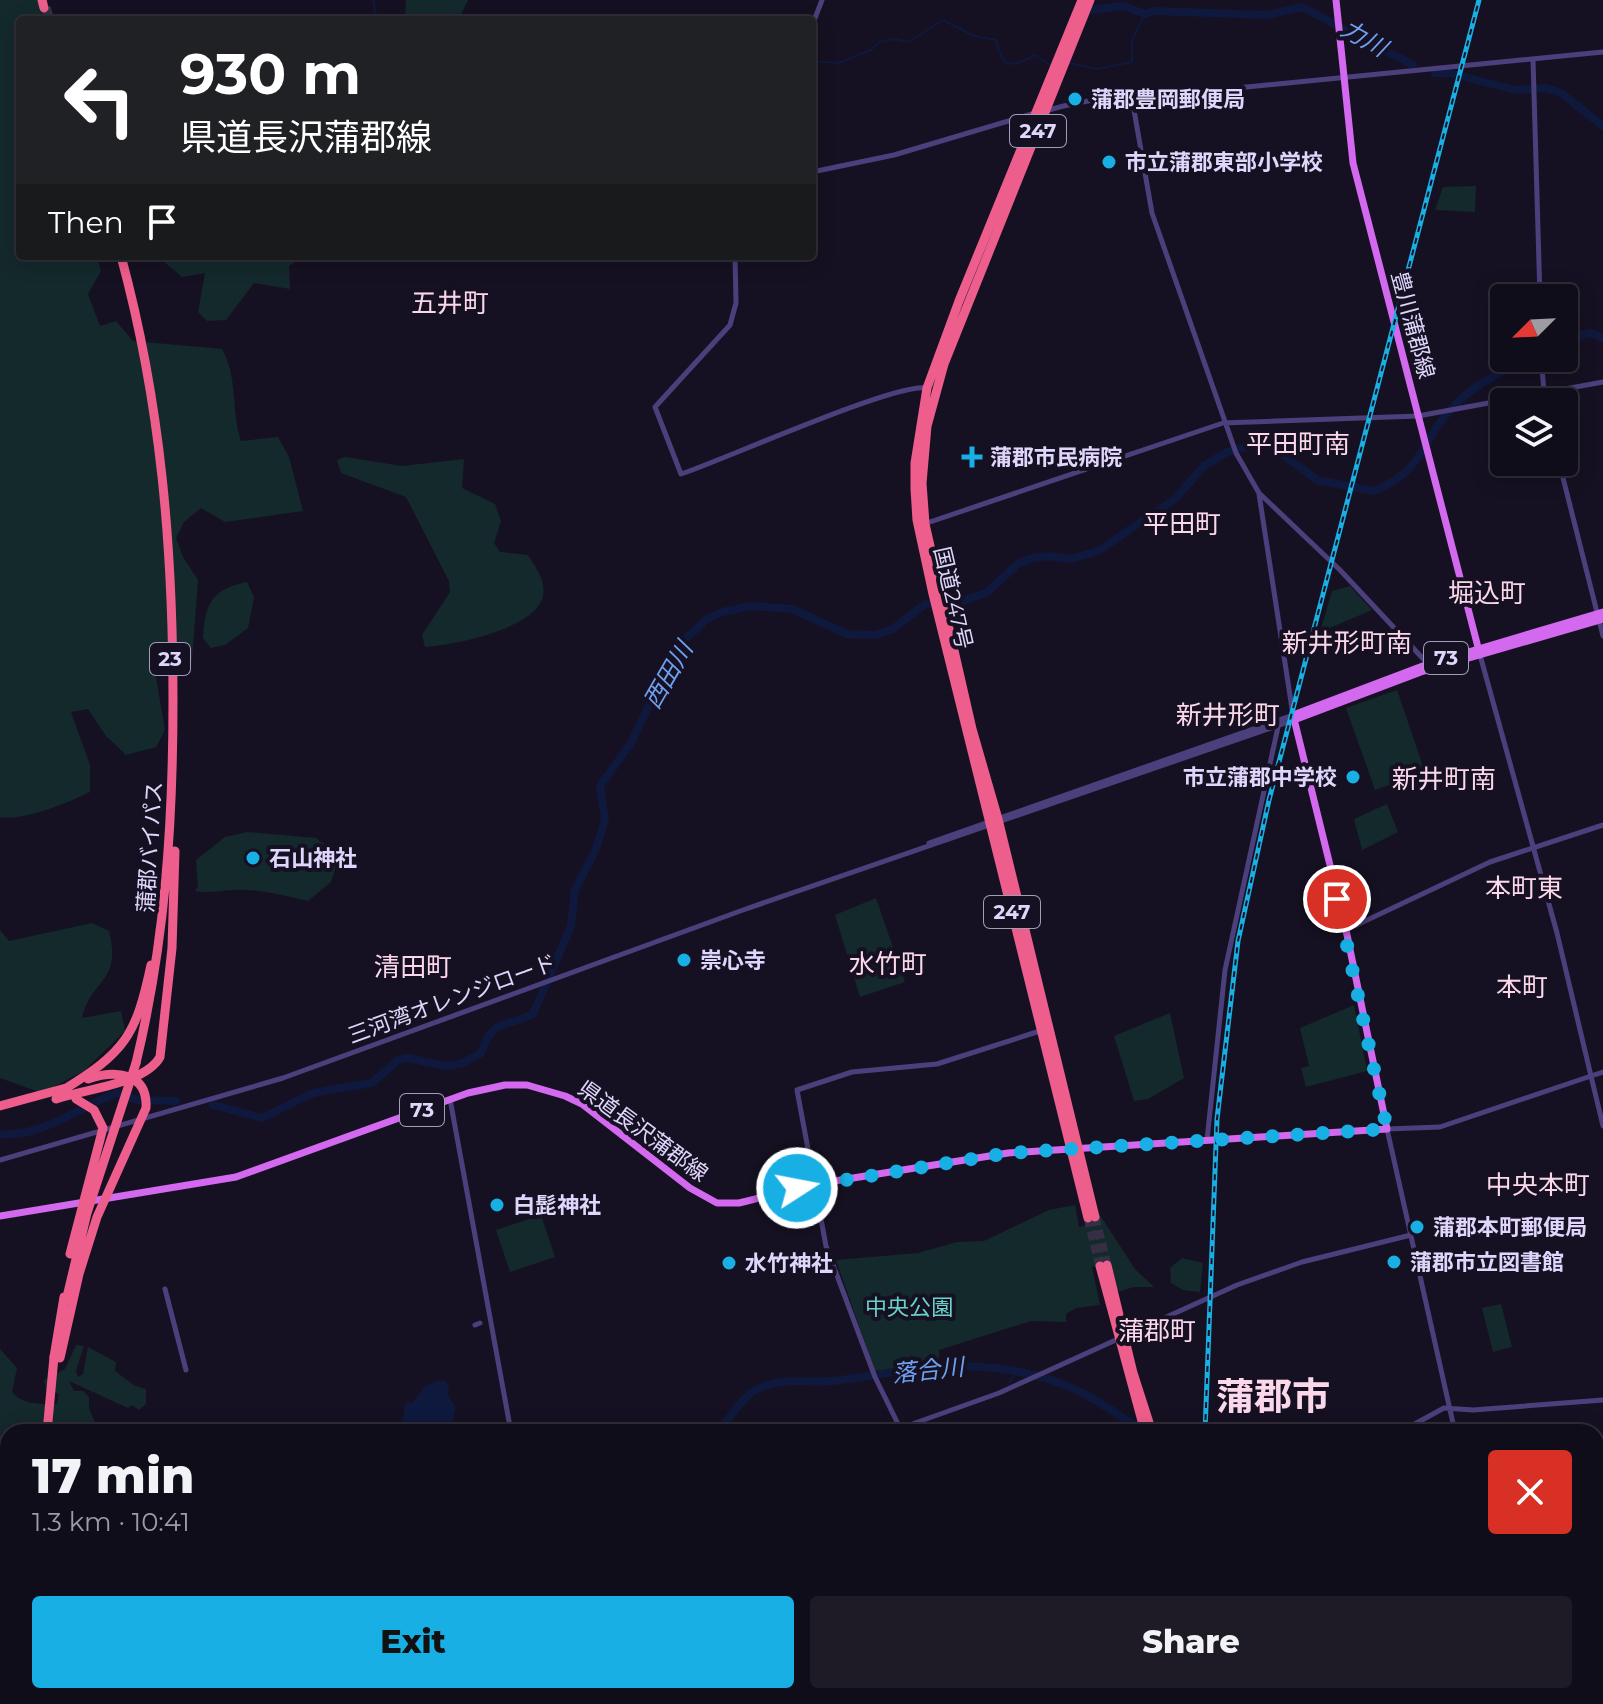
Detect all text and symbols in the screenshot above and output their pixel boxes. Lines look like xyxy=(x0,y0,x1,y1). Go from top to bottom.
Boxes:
water label: 力川 xyxy=(1336,14,1395,64)
text: 930 m xyxy=(180,40,361,108)
icon: left xyxy=(48,48,152,152)
place label: 蒲郡豊岡郵便局 xyxy=(1091,86,1245,113)
marker: 蒲郡豊岡郵便局 xyxy=(1066,90,1084,108)
text: 県道長沢蒲郡線 xyxy=(180,115,432,159)
road number: 247 xyxy=(1010,115,1066,147)
place label: 市立蒲郡東部小学校 xyxy=(1125,149,1323,176)
marker: 市立蒲郡東部小学校 xyxy=(1100,153,1118,171)
icon: arrive xyxy=(140,200,184,244)
text: Then xyxy=(48,204,124,241)
street label: 豊川蒲郡線 xyxy=(1386,268,1440,382)
north arrow xyxy=(1490,284,1578,372)
map controls xyxy=(1490,284,1578,476)
district label: 五井町 xyxy=(411,287,489,319)
button: layers xyxy=(1490,388,1578,476)
district label: 平田町南 xyxy=(1246,428,1350,460)
place label: 蒲郡市民病院 xyxy=(990,444,1122,471)
marker: 蒲郡市民病院 xyxy=(961,446,983,468)
district label: 平田町 xyxy=(1143,508,1221,540)
street label: 国道247号 xyxy=(928,544,978,652)
district label: 堀込町 xyxy=(1448,577,1526,609)
district label: 新井形町南 xyxy=(1282,627,1412,659)
water label: 西田川 xyxy=(637,634,700,713)
road number: 73 xyxy=(1424,642,1468,674)
road number: 23 xyxy=(150,643,190,675)
district label: 新井形町 xyxy=(1176,699,1280,731)
district label: 新井町南 xyxy=(1392,763,1496,795)
place label: 市立蒲郡中学校 xyxy=(1183,764,1337,791)
marker: 市立蒲郡中学校 xyxy=(1344,768,1362,786)
street label: 蒲郡バイパス xyxy=(132,780,168,914)
place label: 石山神社 xyxy=(269,845,357,872)
marker: 石山神社 xyxy=(244,849,262,867)
pin xyxy=(1303,865,1371,933)
district label: 本町東 xyxy=(1485,872,1563,904)
icon: arrive xyxy=(1315,877,1359,921)
road number: 247 xyxy=(984,896,1040,928)
place label: 崇心寺 xyxy=(700,947,766,974)
district label: 水竹町 xyxy=(849,948,927,980)
street label: 三河湾オレンジロード xyxy=(344,949,560,1049)
district label: 清田町 xyxy=(374,951,452,983)
marker: 崇心寺 xyxy=(675,951,693,969)
district label: 本町 xyxy=(1496,971,1548,1003)
street label: 県道長沢蒲郡線 xyxy=(573,1075,713,1187)
road number: 73 xyxy=(400,1094,444,1126)
position arrow xyxy=(755,1146,839,1230)
district label: 中央本町 xyxy=(1486,1169,1590,1201)
place label: 白髭神社 xyxy=(513,1192,601,1219)
marker: 白髭神社 xyxy=(488,1196,506,1214)
place label: 蒲郡本町郵便局 xyxy=(1433,1214,1587,1241)
marker: 蒲郡本町郵便局 xyxy=(1408,1218,1426,1236)
place label: 蒲郡市立図書館 xyxy=(1410,1249,1564,1276)
place label: 水竹神社 xyxy=(745,1250,833,1277)
marker: 蒲郡市立図書館 xyxy=(1385,1253,1403,1271)
marker: 水竹神社 xyxy=(720,1254,738,1272)
park label: 中央公園 xyxy=(865,1294,953,1321)
district label: 蒲郡町 xyxy=(1118,1315,1196,1347)
water label: 落合川 xyxy=(891,1352,968,1388)
district label: 蒲郡市 xyxy=(1216,1373,1330,1420)
text: 17 min xyxy=(32,1447,194,1505)
button: close xyxy=(1488,1450,1572,1534)
text: 1.3 km · 10:41 xyxy=(32,1506,190,1538)
button: Exit xyxy=(32,1596,794,1688)
button: Share xyxy=(810,1596,1572,1688)

